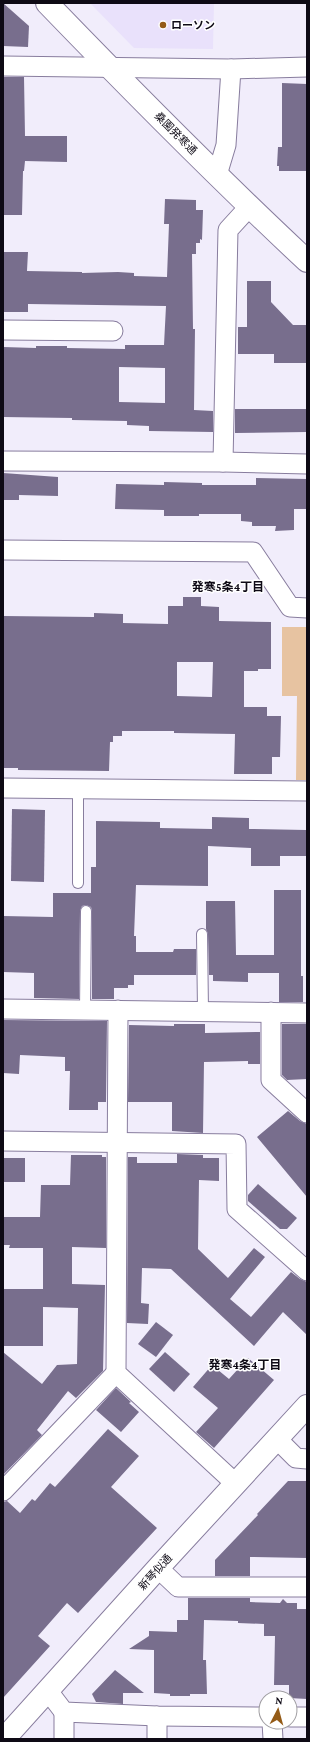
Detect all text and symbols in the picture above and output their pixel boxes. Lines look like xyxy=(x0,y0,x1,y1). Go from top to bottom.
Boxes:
place label: ローソン xyxy=(171,19,215,31)
marker: ローソン xyxy=(158,20,168,30)
street label: 桑園発寒通 xyxy=(152,109,200,157)
district label: 発寒5条4丁目 xyxy=(192,580,264,594)
district label: 発寒4条4丁目 xyxy=(209,1358,281,1372)
street label: 新琴似通 xyxy=(136,1552,174,1592)
north arrow xyxy=(258,1690,298,1730)
text: N xyxy=(275,1694,284,1706)

